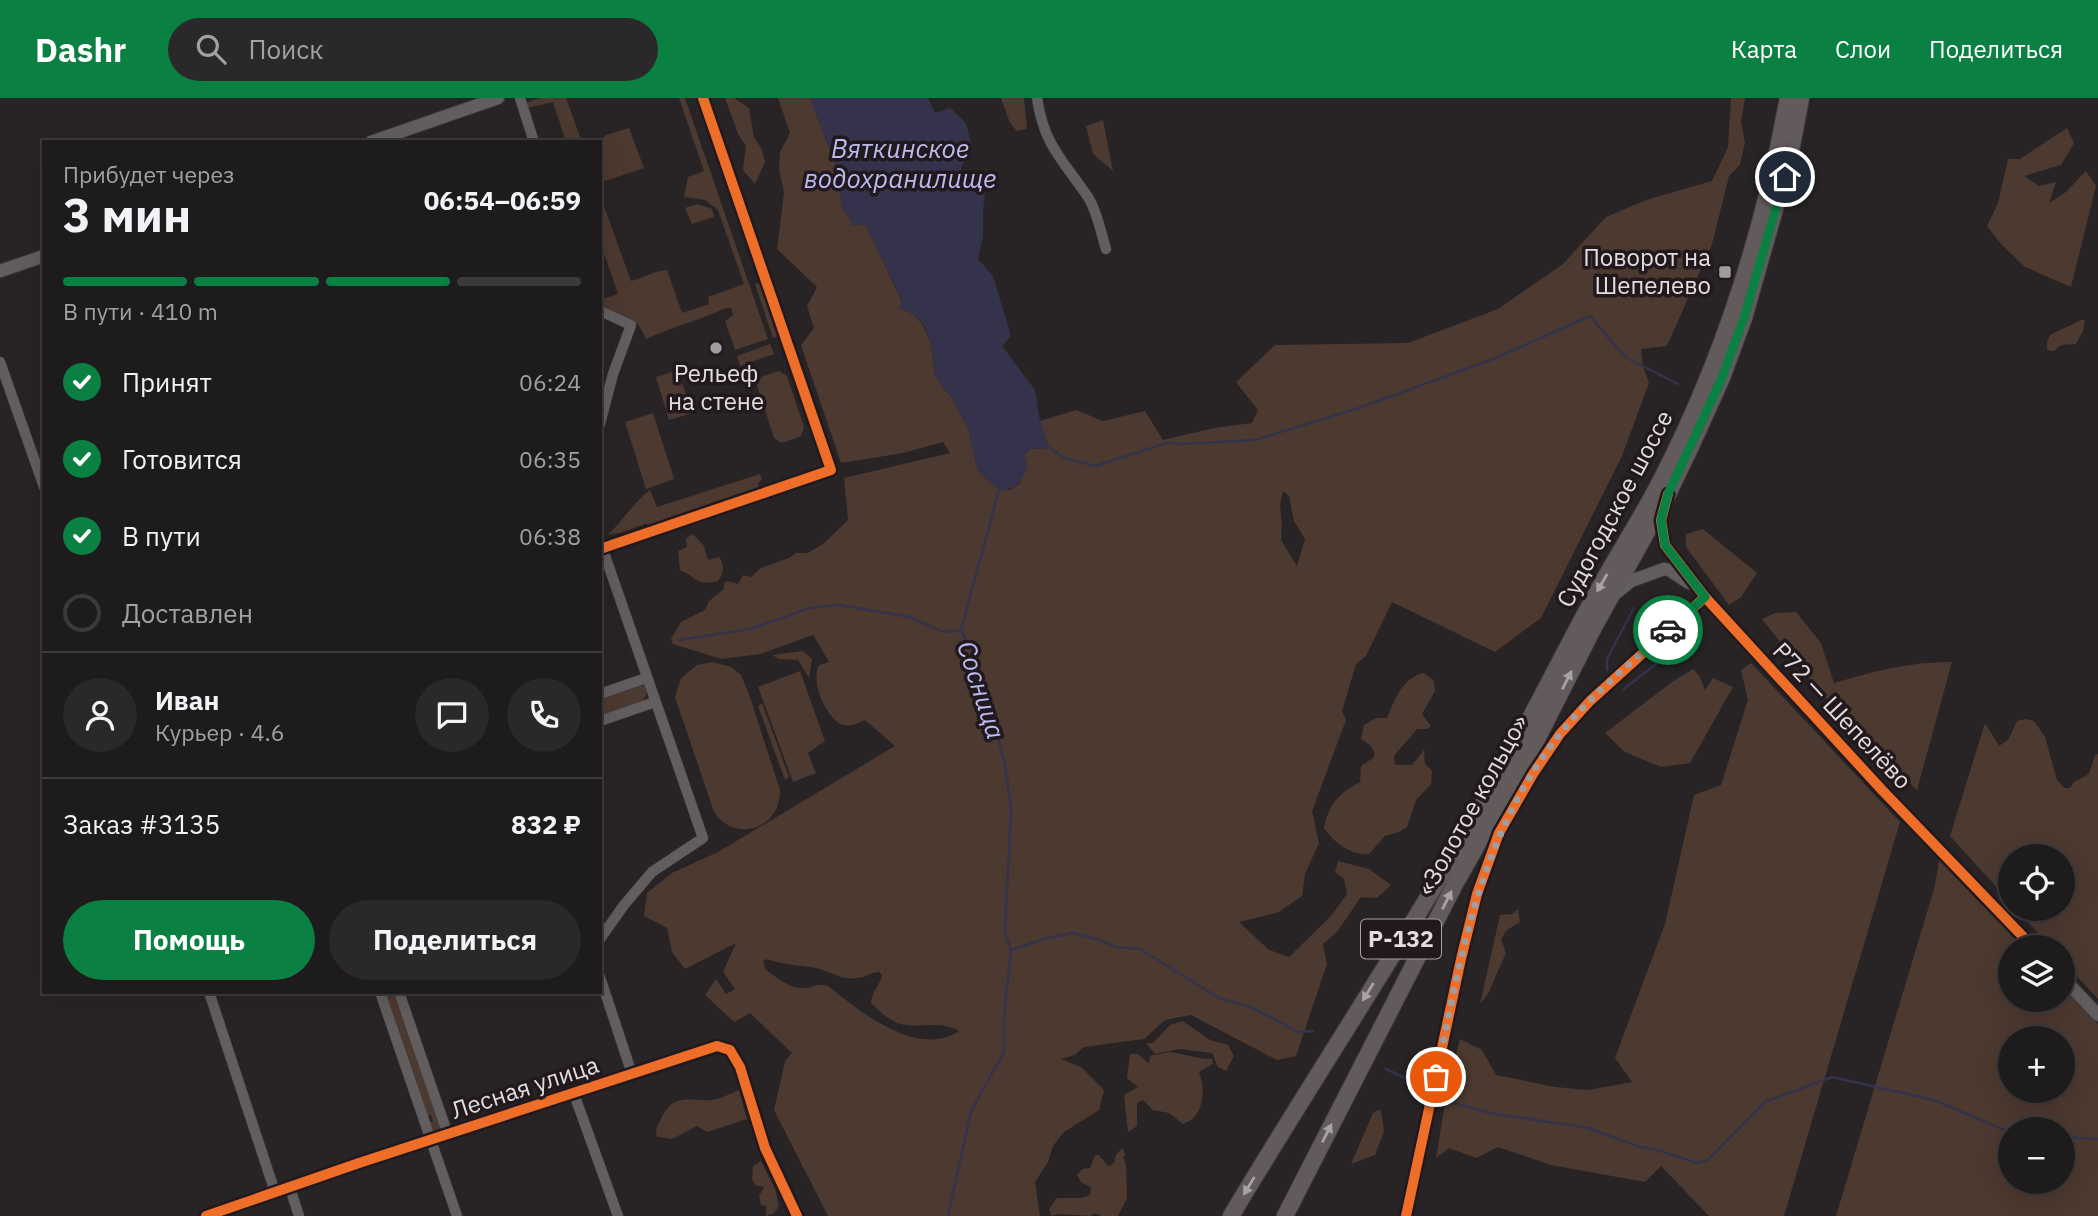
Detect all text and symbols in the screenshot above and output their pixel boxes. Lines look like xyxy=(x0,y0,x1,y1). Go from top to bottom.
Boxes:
search box xyxy=(168,18,658,81)
text: Dashr xyxy=(35,28,126,71)
icon: search xyxy=(192,30,230,68)
text: Поиск xyxy=(248,32,324,66)
text: Карта xyxy=(1731,33,1797,65)
text: Слои xyxy=(1835,33,1891,65)
text: Поделиться xyxy=(1929,33,2063,65)
water label: Вяткинское водохранилище xyxy=(804,131,996,195)
pin xyxy=(1755,147,1815,207)
icon: home xyxy=(1766,158,1804,196)
text: Прибудет через xyxy=(63,159,235,189)
text: 06:54–06:59 xyxy=(424,183,581,217)
text: 3 мин xyxy=(63,185,191,245)
place label: Поворот на Шепелево xyxy=(1583,241,1711,301)
marker: Поворот на Шепелево xyxy=(1717,264,1733,280)
text: В пути · 410 m xyxy=(63,296,218,326)
marker: Рельеф на стене xyxy=(708,340,724,356)
place label: Рельеф на стене xyxy=(668,357,764,417)
icon: check xyxy=(63,363,101,401)
text: Принят xyxy=(122,365,212,399)
text: 06:24 xyxy=(519,367,581,397)
street label: Судогодское шоссе xyxy=(1549,404,1680,613)
icon: check xyxy=(63,440,101,478)
text: Готовится xyxy=(122,442,242,476)
text: 06:35 xyxy=(519,444,581,474)
icon: check xyxy=(63,517,101,555)
text: В пути xyxy=(122,519,201,553)
text: 06:38 xyxy=(519,521,581,551)
one-way arrow xyxy=(1596,573,1608,592)
courier xyxy=(1633,595,1703,665)
text: Доставлен xyxy=(122,596,253,630)
icon: car xyxy=(1649,611,1687,649)
street label: Р72 — Шепелёво xyxy=(1766,635,1919,796)
water label: Сосница xyxy=(950,636,1014,743)
one-way arrow xyxy=(1561,670,1573,690)
button: person xyxy=(63,678,137,752)
button: chat xyxy=(415,678,489,752)
button: phone xyxy=(507,678,581,752)
text: Иван xyxy=(155,683,220,717)
street label: «Золотое кольцо» xyxy=(1409,708,1535,901)
text: Курьер · 4.6 xyxy=(155,717,285,747)
text: Заказ #3135 xyxy=(63,807,220,841)
text: 832 ₽ xyxy=(511,807,581,841)
map controls xyxy=(1998,844,2075,1194)
button: locate xyxy=(1998,844,2075,921)
one-way arrow xyxy=(1441,890,1452,910)
button: Помощь xyxy=(63,900,315,980)
button: Поделиться xyxy=(329,900,581,980)
road number: Р-132 xyxy=(1361,919,1441,958)
button: layers xyxy=(1998,935,2075,1012)
one-way arrow xyxy=(1361,982,1374,1002)
button: + xyxy=(1998,1026,2075,1103)
pin xyxy=(1406,1047,1466,1107)
street label: Лесная улица xyxy=(447,1048,603,1126)
icon: bag xyxy=(1417,1058,1455,1096)
button: − xyxy=(1998,1117,2075,1194)
one-way arrow xyxy=(1322,1123,1333,1143)
one-way arrow xyxy=(1243,1177,1255,1196)

